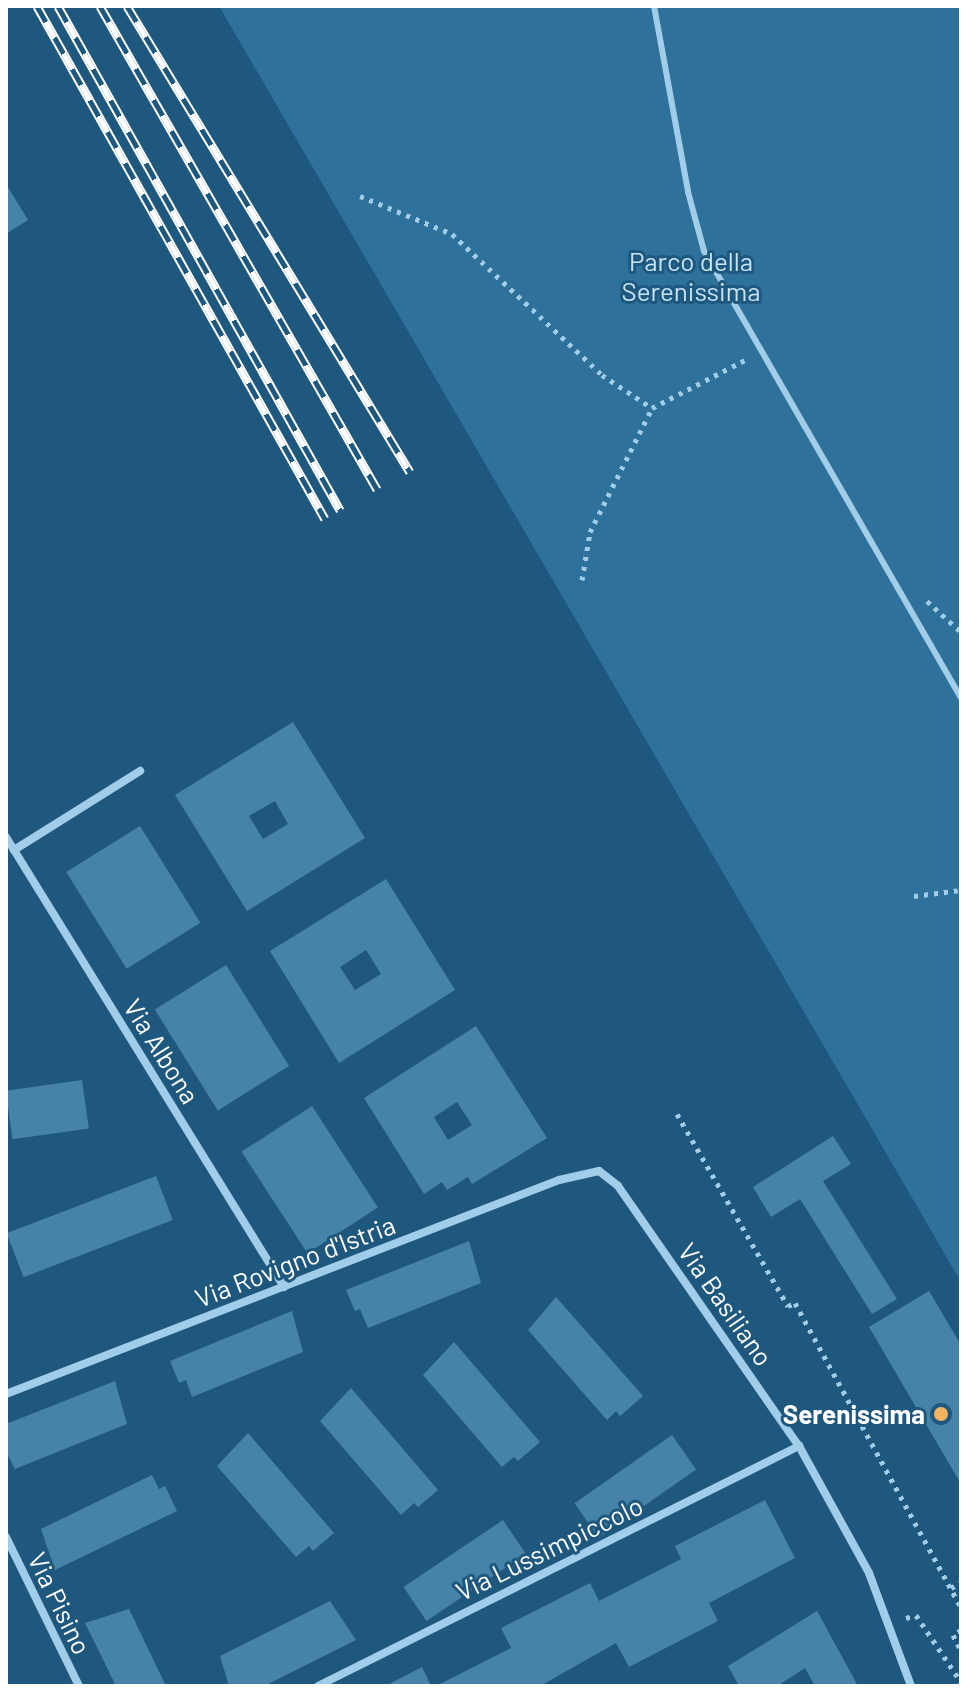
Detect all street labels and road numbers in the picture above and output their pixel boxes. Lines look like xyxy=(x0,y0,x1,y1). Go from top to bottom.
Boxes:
street label: Via Albona xyxy=(118,993,206,1109)
street label: Via Rovigno d'Istria xyxy=(191,1209,399,1313)
street label: Via Basiliano xyxy=(672,1237,780,1371)
street label: Via Lussimpiccolo xyxy=(450,1489,648,1607)
street label: Via Pisino xyxy=(22,1547,98,1659)

